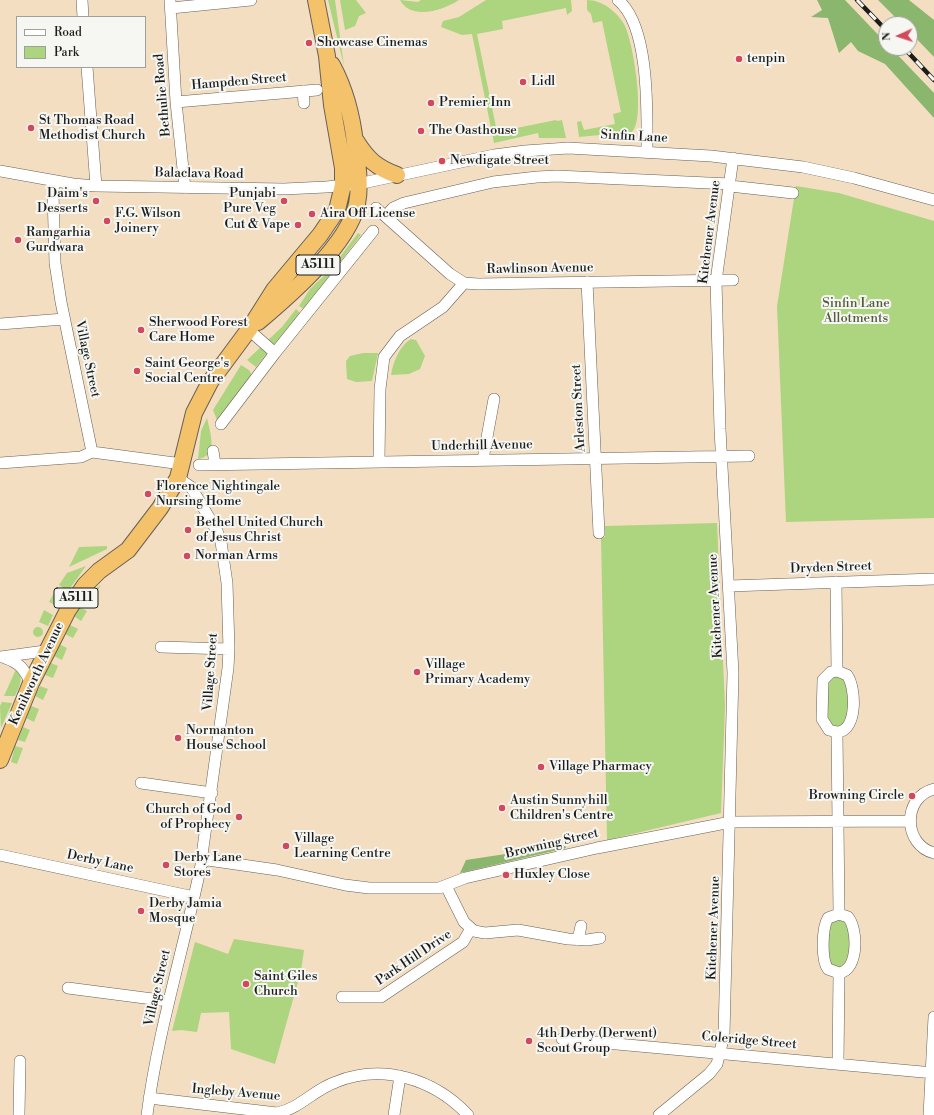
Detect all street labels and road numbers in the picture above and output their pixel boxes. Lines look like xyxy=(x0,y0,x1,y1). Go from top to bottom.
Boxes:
street label: Bethulie Road xyxy=(152,53,174,137)
street label: Hampden Street xyxy=(191,70,287,94)
street label: Sinfin Lane xyxy=(600,127,668,147)
street label: Balaclava Road xyxy=(154,165,244,183)
street label: Kitchener Avenue xyxy=(696,179,724,285)
road number: A5111 xyxy=(296,255,340,275)
street label: Rawlinson Avenue xyxy=(486,260,594,278)
street label: Village Street xyxy=(71,319,103,399)
street label: Arleston Street xyxy=(569,364,589,452)
street label: Underhill Avenue xyxy=(431,437,533,455)
street label: Kitchener Avenue xyxy=(705,554,727,658)
street label: Dryden Street xyxy=(790,559,872,577)
road number: A5111 xyxy=(54,588,98,608)
street label: Kenilworth Avenue xyxy=(6,620,68,728)
street label: Village Street xyxy=(200,632,222,712)
street label: Browning Street xyxy=(504,826,600,862)
street label: Derby Lane xyxy=(65,847,135,877)
street label: Kitchener Avenue xyxy=(704,876,724,980)
street label: Park Hill Drive xyxy=(373,927,455,989)
street label: Village Street xyxy=(142,948,174,1028)
street label: Coleridge Street xyxy=(701,1029,797,1053)
street label: Ingleby Avenue xyxy=(191,1081,281,1105)

